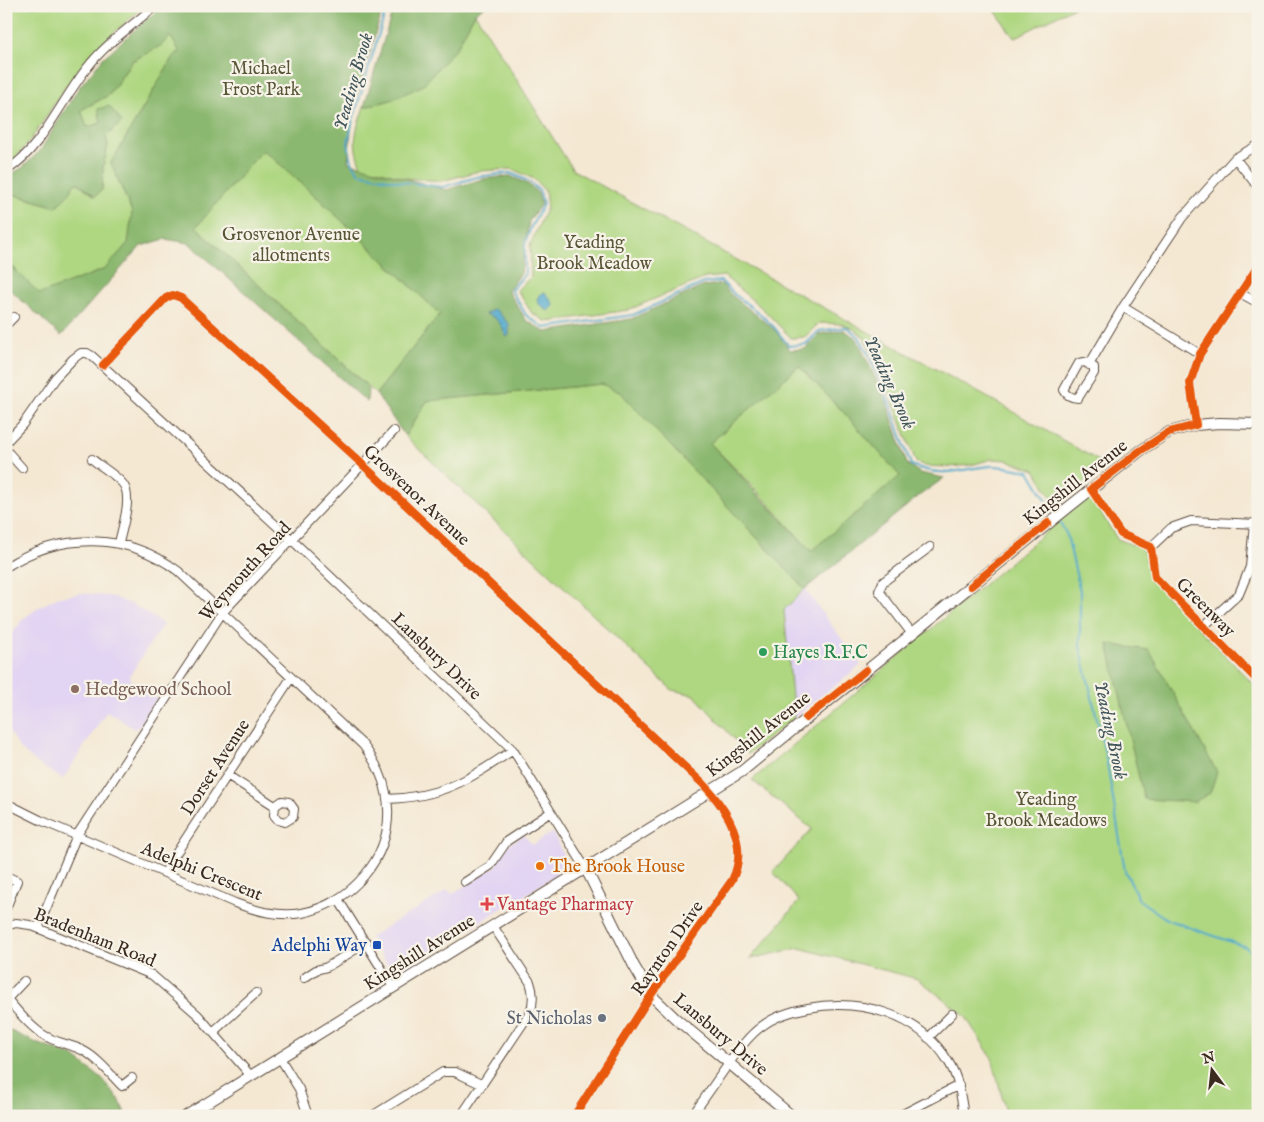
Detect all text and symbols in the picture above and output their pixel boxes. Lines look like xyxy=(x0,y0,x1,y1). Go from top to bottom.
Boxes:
water label: Yeading Brook xyxy=(329,30,379,133)
park label: Michael Frost Park xyxy=(222,58,300,102)
park label: Grosvenor Avenue allotments xyxy=(222,224,360,268)
park label: Yeading Brook Meadow xyxy=(536,232,653,276)
water label: Yeading Brook xyxy=(858,332,921,434)
street label: Kingshill Avenue xyxy=(1019,435,1133,531)
street label: Grosvenor Avenue xyxy=(358,441,474,552)
street label: Weymouth Road xyxy=(195,517,297,627)
street label: Greenway xyxy=(1170,573,1240,643)
street label: Lansbury Drive xyxy=(386,608,486,706)
place label: Hayes R.F.C xyxy=(773,642,868,665)
marker: Hayes R.F.C xyxy=(757,646,769,658)
place label: Hedgewood School xyxy=(85,679,232,702)
water label: Yeading Brook xyxy=(1088,679,1132,782)
marker: Hedgewood School xyxy=(69,683,81,695)
street label: Kingshill Avenue xyxy=(702,687,816,783)
street label: Dorset Avenue xyxy=(177,715,256,820)
park label: Yeading Brook Meadows xyxy=(985,789,1107,833)
street label: Adelphi Crescent xyxy=(137,837,265,907)
place label: The Brook House xyxy=(550,856,685,879)
marker: The Brook House xyxy=(534,860,546,872)
place label: Vantage Pharmacy xyxy=(496,894,634,917)
street label: Raynton Drive xyxy=(627,897,709,1001)
marker: Vantage Pharmacy xyxy=(481,898,493,910)
street label: Bradenham Road xyxy=(30,903,159,973)
street label: Kingshill Avenue xyxy=(360,910,480,997)
place label: Adelphi Way xyxy=(271,935,367,958)
marker: Adelphi Way xyxy=(371,939,383,951)
street label: Lansbury Drive xyxy=(668,989,772,1081)
place label: St Nicholas xyxy=(507,1008,592,1031)
marker: St Nicholas xyxy=(596,1012,608,1024)
north arrow xyxy=(1186,1044,1236,1094)
text: N xyxy=(1200,1048,1217,1069)

